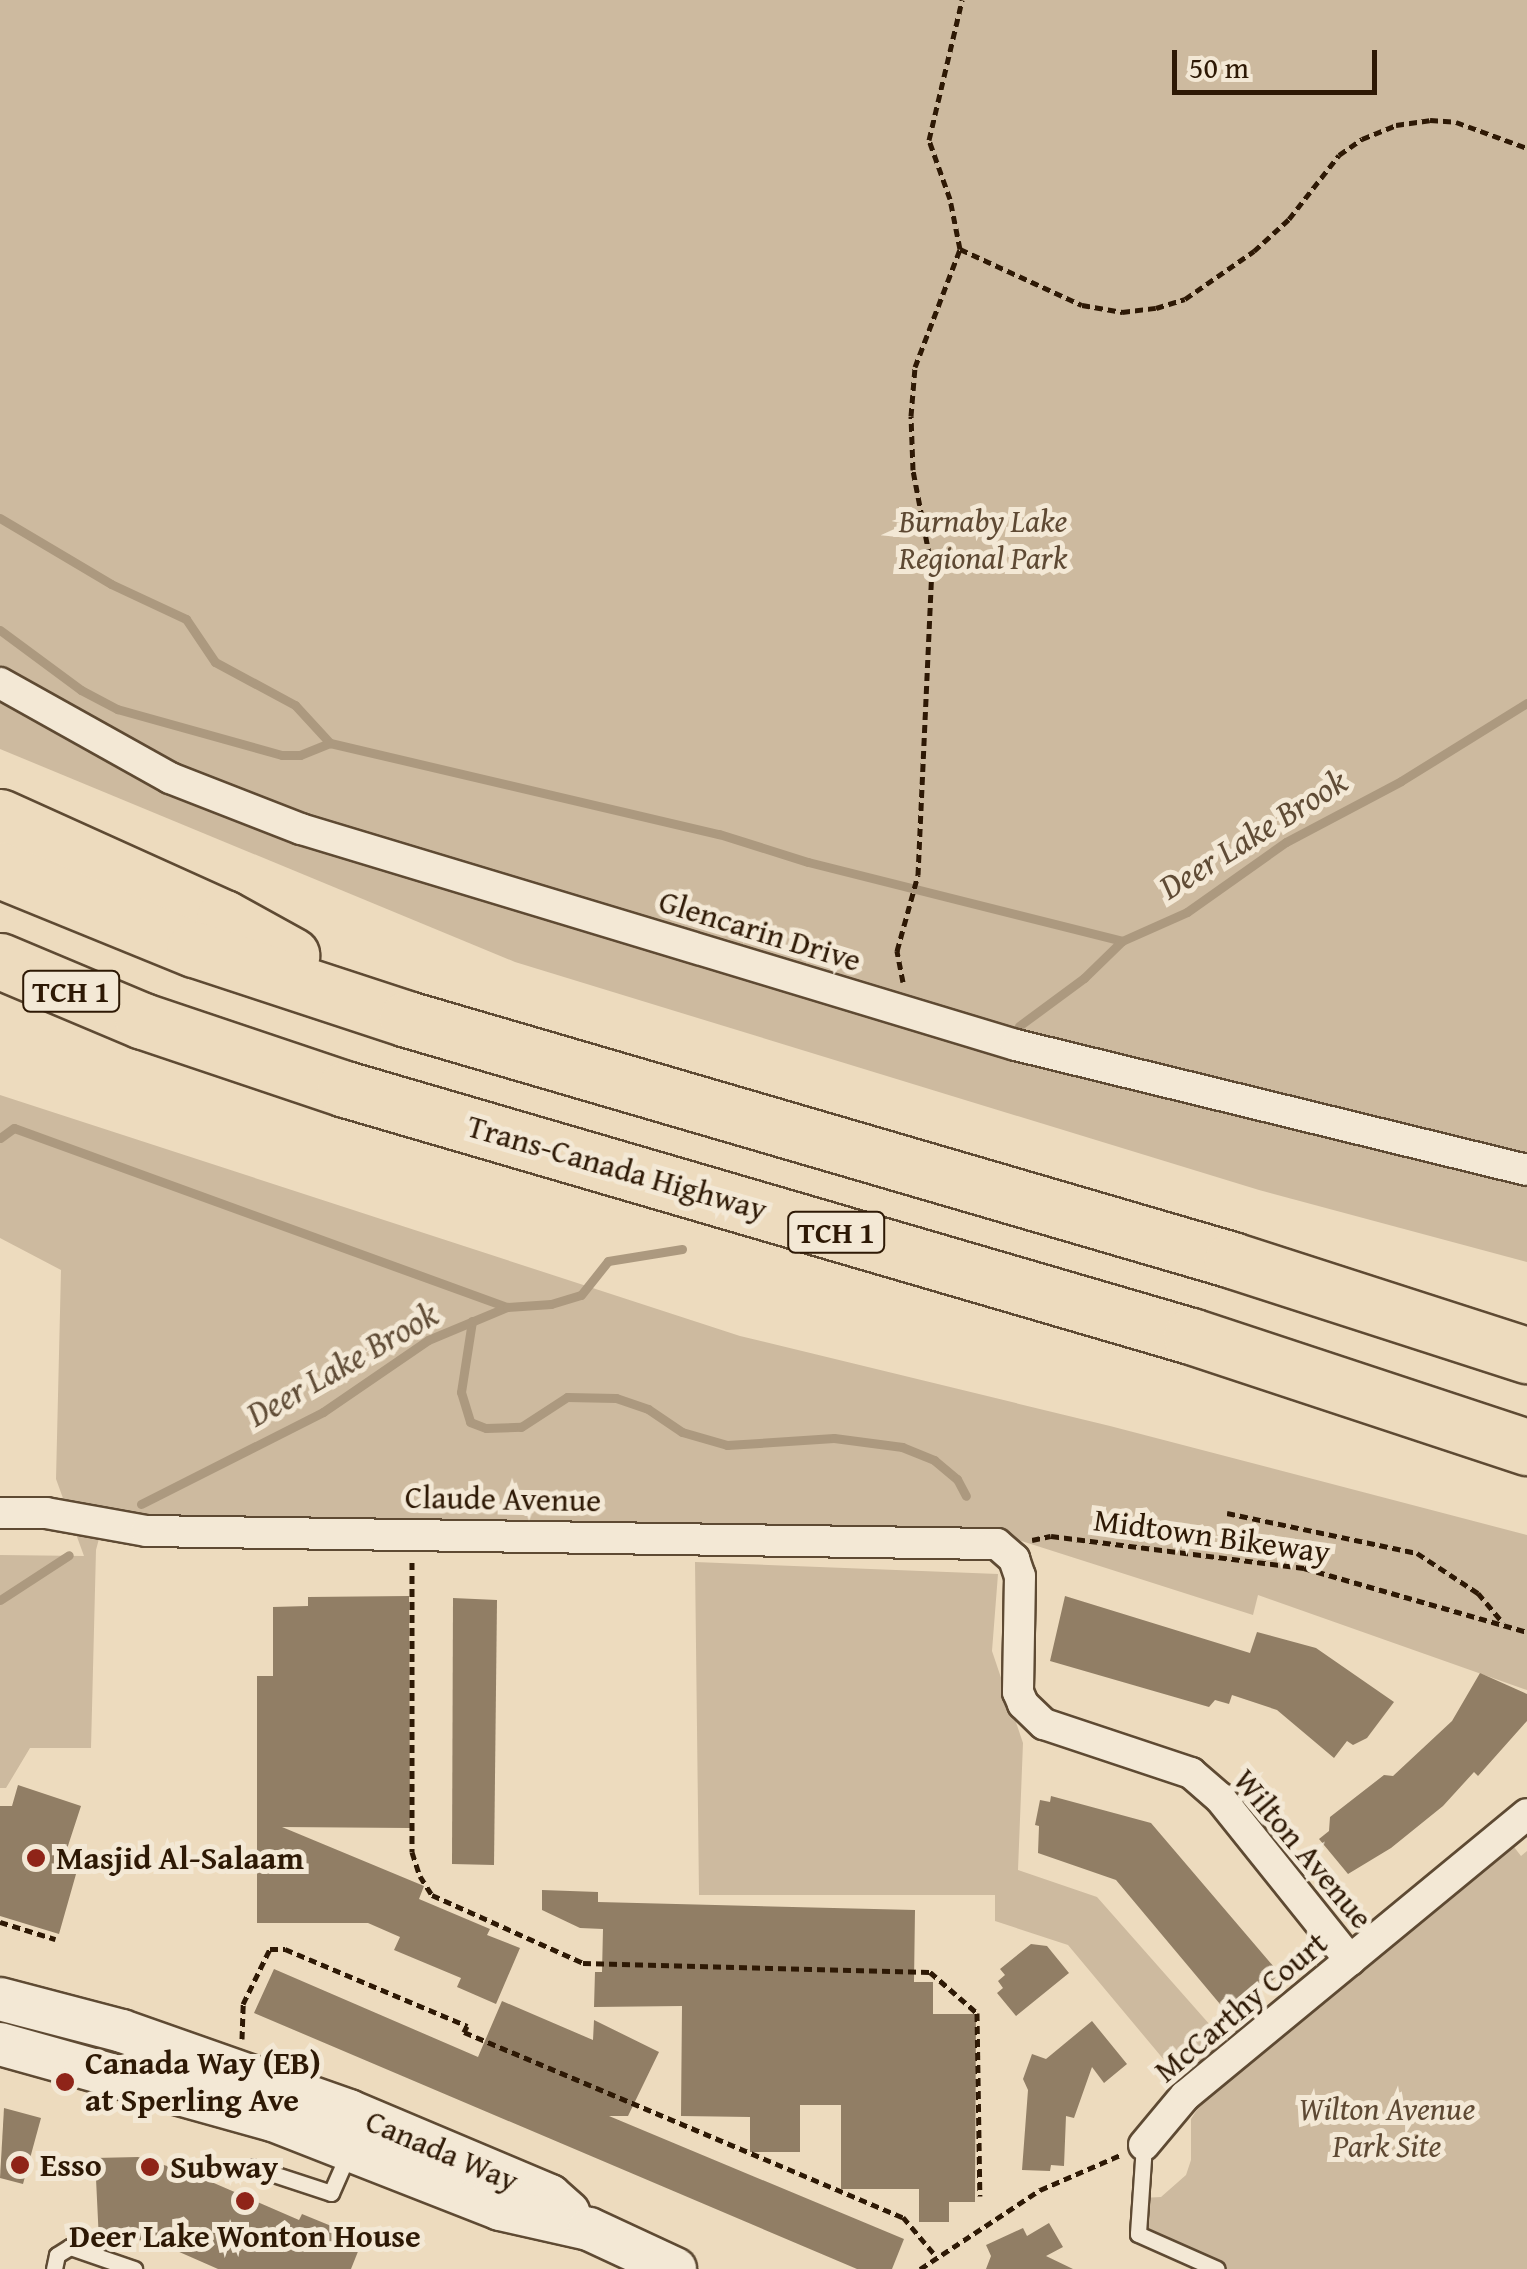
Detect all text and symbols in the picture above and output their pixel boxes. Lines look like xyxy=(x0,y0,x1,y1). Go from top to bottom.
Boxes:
scale bar xyxy=(1177,30,1382,92)
text: 50 m xyxy=(1189,45,1249,89)
park label: Burnaby Lake Regional Park xyxy=(899,503,1067,578)
water label: Deer Lake Brook xyxy=(1151,760,1355,908)
street label: Glencarin Drive xyxy=(654,882,866,980)
road number: TCH 1 xyxy=(21,966,121,1016)
street label: Trans-Canada Highway xyxy=(463,1107,771,1229)
road number: TCH 1 xyxy=(786,1207,886,1257)
water label: Deer Lake Brook xyxy=(239,1292,445,1436)
street label: Claude Avenue xyxy=(405,1478,601,1520)
street label: Midtown Bikeway xyxy=(1091,1500,1333,1572)
street label: Wilton Avenue xyxy=(1225,1762,1381,1936)
place label: Masjid Al-Salaam xyxy=(56,1839,304,1877)
marker: Masjid Al-Salaam xyxy=(25,1847,47,1869)
street label: McCarthy Court xyxy=(1147,1924,1335,2090)
place label: Canada Way (EB) at Sperling Ave xyxy=(85,2045,321,2120)
marker: Canada Way (EB) at Sperling Ave xyxy=(54,2071,76,2093)
park label: Wilton Avenue Park Site xyxy=(1299,2091,1475,2166)
street label: Canada Way xyxy=(360,2102,524,2200)
place label: Esso xyxy=(40,2146,102,2184)
place label: Subway xyxy=(170,2148,278,2186)
marker: Esso xyxy=(9,2154,31,2176)
marker: Subway xyxy=(139,2156,161,2178)
marker: Deer Lake Wonton House xyxy=(234,2190,256,2212)
place label: Deer Lake Wonton House xyxy=(69,2217,421,2255)

